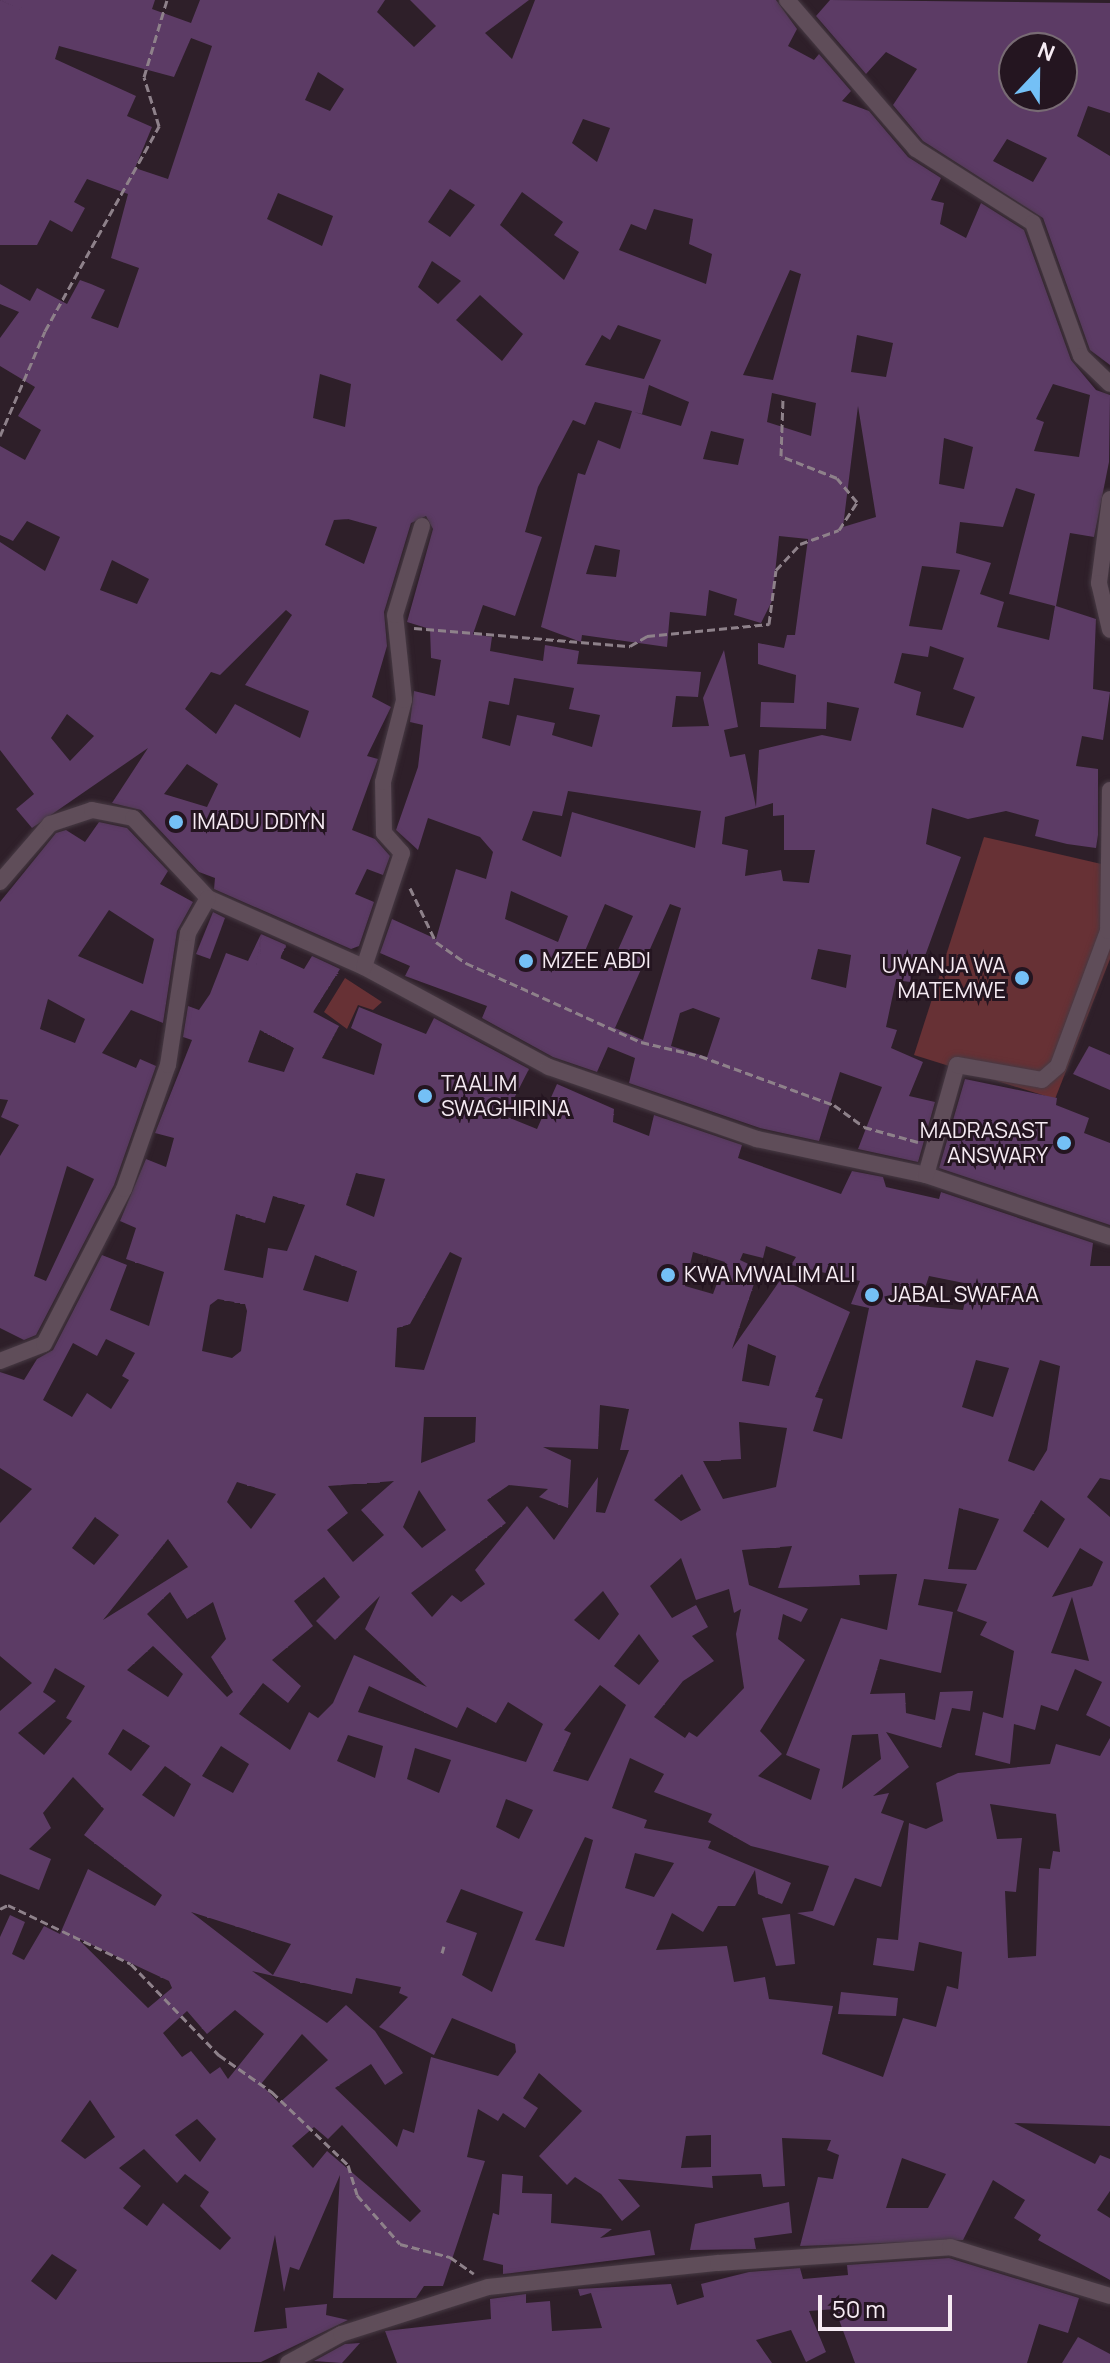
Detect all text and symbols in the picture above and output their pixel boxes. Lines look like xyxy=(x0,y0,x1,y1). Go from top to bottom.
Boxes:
north arrow xyxy=(998,32,1078,112)
text: N xyxy=(1033,35,1059,68)
place label: IMADU DDIYN xyxy=(192,809,325,835)
marker: IMADU DDIYN xyxy=(167,813,185,831)
place label: MZEE ABDI xyxy=(542,948,651,974)
marker: MZEE ABDI xyxy=(517,952,535,970)
place label: UWANJA WA MATEMWE xyxy=(881,952,1006,1004)
marker: UWANJA WA MATEMWE xyxy=(1013,969,1031,987)
place label: TAALIM SWAGHIRINA xyxy=(441,1070,570,1122)
marker: TAALIM SWAGHIRINA xyxy=(416,1087,434,1105)
place label: MADRASAST ANSWARY xyxy=(920,1117,1048,1168)
marker: MADRASAST ANSWARY xyxy=(1055,1134,1073,1152)
place label: KWA MWALIM ALI xyxy=(684,1262,855,1288)
marker: KWA MWALIM ALI xyxy=(659,1266,677,1284)
place label: JABAL SWAFAA xyxy=(888,1282,1040,1308)
marker: JABAL SWAFAA xyxy=(863,1286,881,1304)
scale bar xyxy=(822,2279,956,2329)
text: 50 m xyxy=(832,2292,886,2325)

